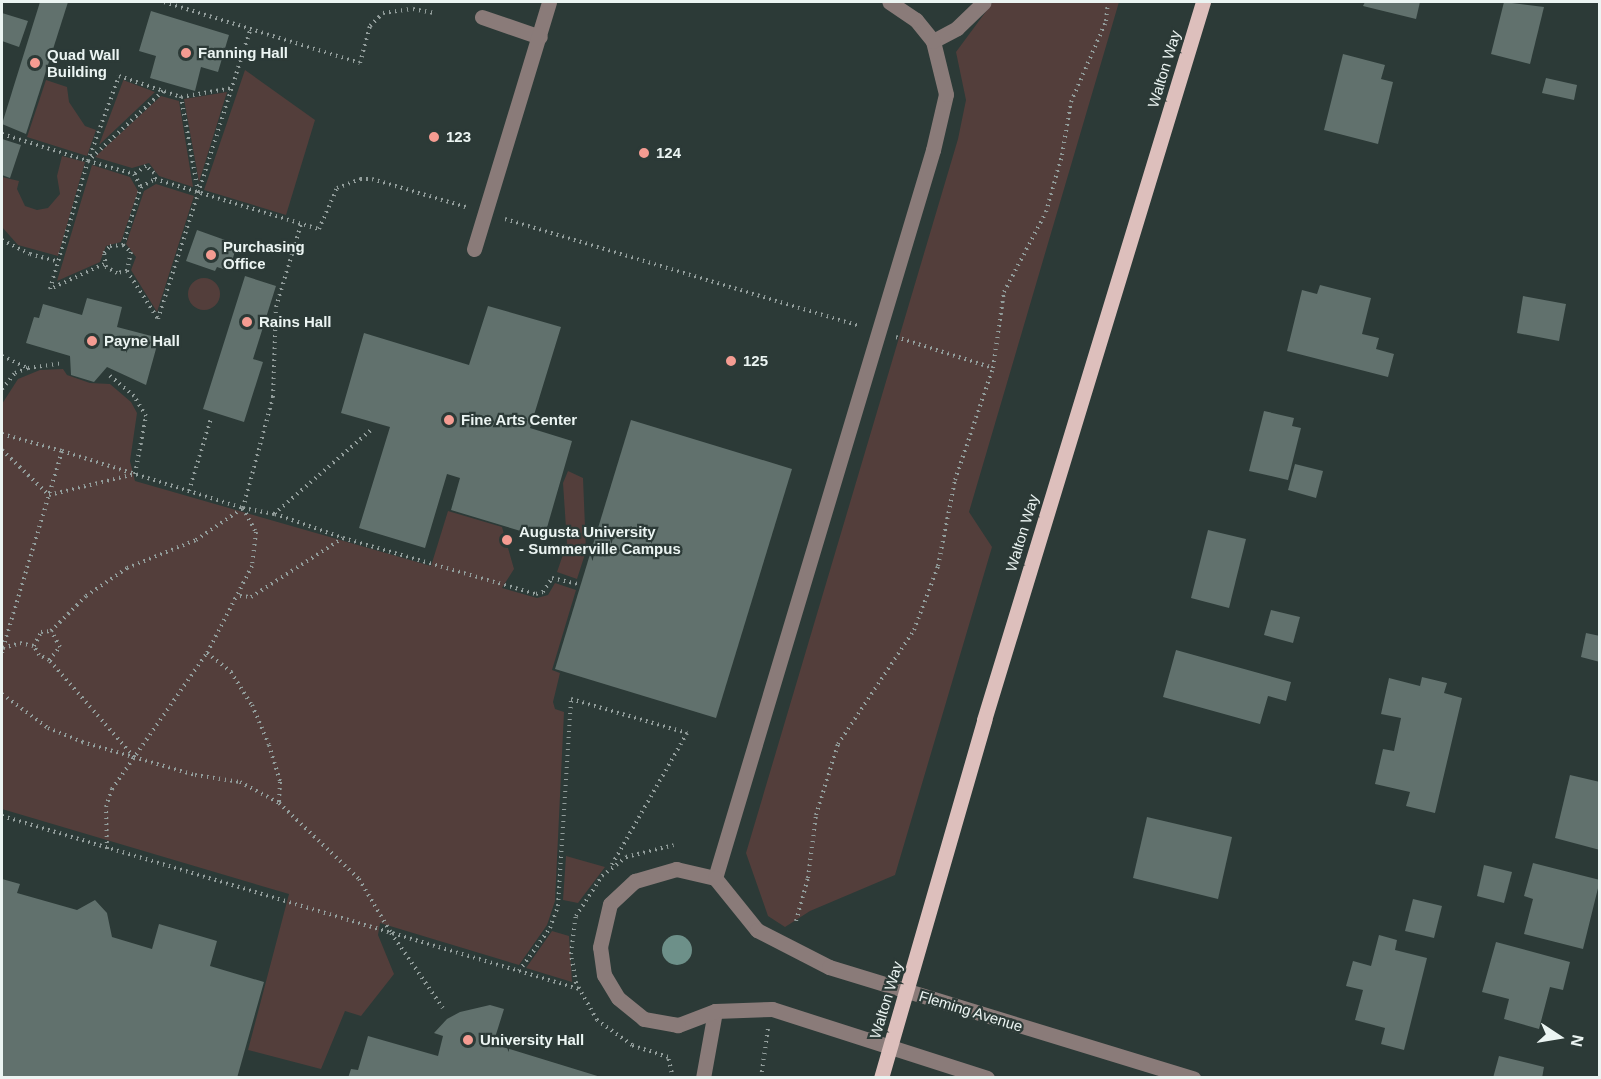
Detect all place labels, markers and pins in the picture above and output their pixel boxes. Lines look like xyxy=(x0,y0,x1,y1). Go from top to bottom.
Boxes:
place label: Fanning Hall xyxy=(198,44,288,62)
place label: Quad Wall Building xyxy=(47,45,120,80)
marker: Fanning Hall xyxy=(179,46,193,60)
marker: Quad Wall Building xyxy=(28,56,42,70)
place label: 123 xyxy=(446,128,471,146)
marker: 123 xyxy=(427,130,441,144)
place label: 124 xyxy=(656,144,681,162)
marker: 124 xyxy=(637,146,651,160)
place label: Purchasing Office xyxy=(223,237,305,272)
marker: Purchasing Office xyxy=(204,248,218,262)
place label: Rains Hall xyxy=(259,313,332,331)
marker: Rains Hall xyxy=(240,315,254,329)
place label: Payne Hall xyxy=(104,332,180,350)
marker: Payne Hall xyxy=(85,334,99,348)
place label: 125 xyxy=(743,352,768,370)
marker: 125 xyxy=(724,354,738,368)
place label: Fine Arts Center xyxy=(461,411,578,429)
marker: Fine Arts Center xyxy=(442,413,456,427)
place label: Augusta University - Summerville Campus xyxy=(519,522,681,557)
marker: Augusta University - Summerville Campus xyxy=(500,533,514,547)
place label: University Hall xyxy=(480,1031,584,1049)
marker: University Hall xyxy=(461,1033,475,1047)

